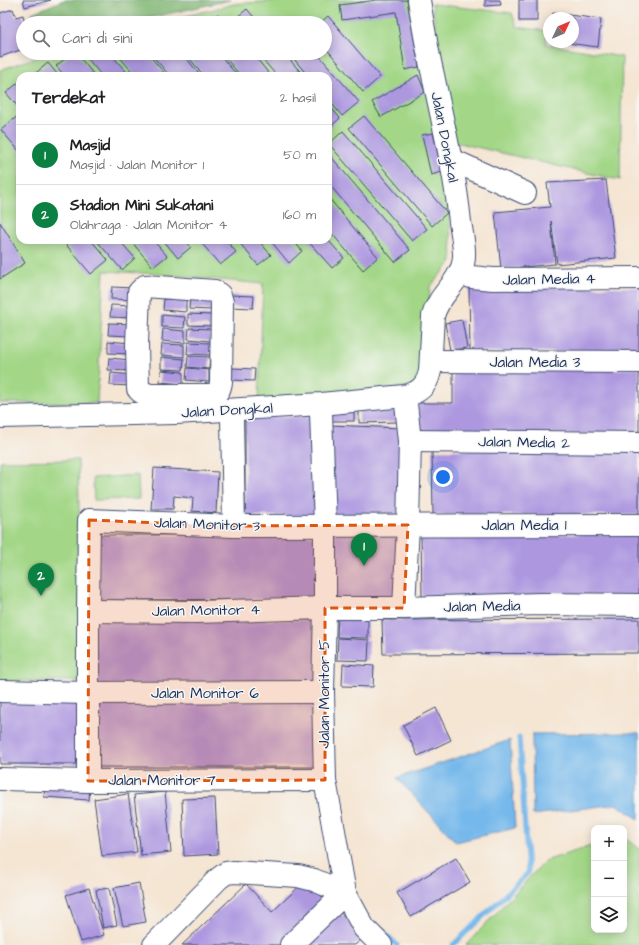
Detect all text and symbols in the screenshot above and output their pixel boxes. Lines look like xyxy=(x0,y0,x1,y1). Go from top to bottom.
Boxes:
north arrow xyxy=(543,12,579,48)
search box xyxy=(16,16,332,60)
icon: search xyxy=(30,27,52,49)
text: Cari di sini xyxy=(62,28,132,49)
text: Terdekat xyxy=(32,86,105,110)
text: 2 hasil xyxy=(280,89,316,107)
street label: Jalan Dongkal xyxy=(424,90,464,184)
text: Masjid xyxy=(70,135,110,156)
text: 1 xyxy=(44,146,46,164)
text: 50 m xyxy=(283,146,316,164)
text: Masjid · Jalan Monitor 1 xyxy=(70,156,204,174)
text: Stadion Mini Sukatani xyxy=(70,195,213,216)
text: 2 xyxy=(41,206,49,224)
text: 160 m xyxy=(283,206,316,224)
text: Olahraga · Jalan Monitor 4 xyxy=(70,216,227,234)
street label: Jalan Media 4 xyxy=(502,268,596,291)
street label: Jalan Media 3 xyxy=(490,352,581,373)
street label: Jalan Dongkal xyxy=(181,398,273,424)
street label: Jalan Media 2 xyxy=(478,431,570,454)
your location xyxy=(433,467,453,487)
street label: Jalan Monitor 3 xyxy=(154,512,261,537)
street label: Jalan Media 1 xyxy=(481,515,567,536)
pin: 1 xyxy=(351,533,377,566)
pin: 2 xyxy=(28,563,54,596)
street label: Jalan Media xyxy=(443,595,521,618)
street label: Jalan Monitor 4 xyxy=(151,599,261,622)
street label: Jalan Monitor 5 xyxy=(314,639,335,749)
street label: Jalan Monitor 6 xyxy=(151,683,260,704)
street label: Jalan Monitor 7 xyxy=(108,770,216,791)
map controls xyxy=(591,825,627,933)
button: + xyxy=(591,825,627,861)
button: − xyxy=(591,861,627,897)
button: layers xyxy=(591,897,627,933)

